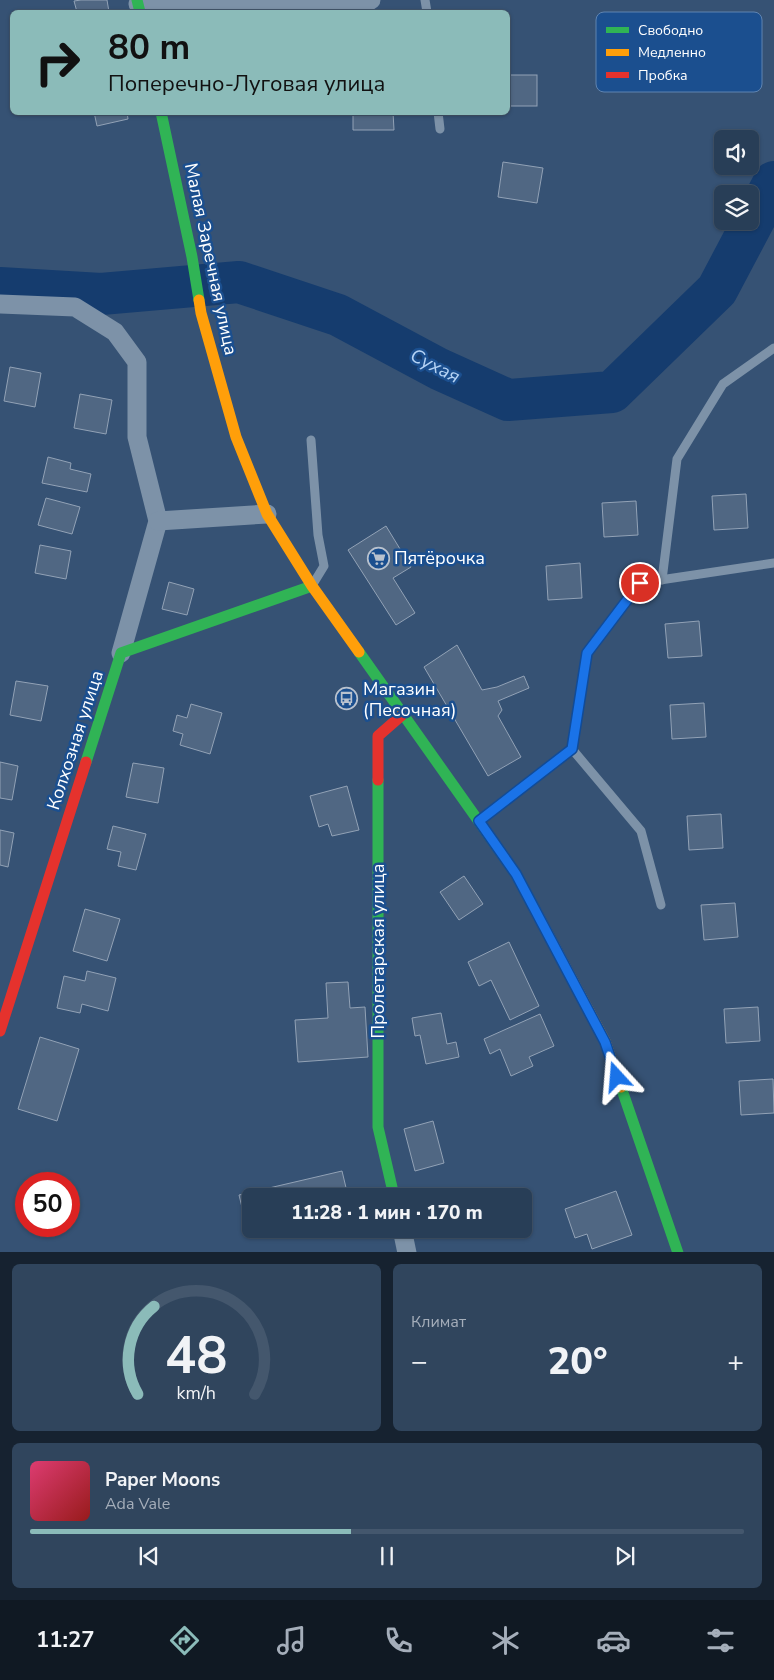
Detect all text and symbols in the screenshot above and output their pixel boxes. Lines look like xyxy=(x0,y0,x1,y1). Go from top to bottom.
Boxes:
legend xyxy=(596,12,762,92)
text: Свободно xyxy=(638,21,703,40)
text: 80 m xyxy=(108,24,190,71)
icon: right xyxy=(25,30,90,95)
text: Медленно xyxy=(638,43,706,62)
text: Пробка xyxy=(638,66,688,85)
text: Поперечно-Луговая улица xyxy=(108,69,385,99)
map controls xyxy=(714,130,759,230)
button: sound xyxy=(714,130,759,175)
street label: Малая Заречная улица xyxy=(179,161,243,357)
button: layers xyxy=(714,185,759,230)
water label: Сухая xyxy=(406,342,464,390)
supermarket icon: Пятёрочка xyxy=(366,546,390,570)
place label: Пятёрочка xyxy=(394,546,485,570)
pin xyxy=(619,562,661,604)
icon: arrive xyxy=(626,569,654,597)
street label: Колхозная улица xyxy=(41,667,109,813)
place label: Магазин (Песочная) xyxy=(363,677,456,722)
bus stop icon: Магазин (Песочная) xyxy=(335,687,359,711)
street label: Пролетарская улица xyxy=(366,864,390,1038)
position arrow xyxy=(590,1050,642,1102)
speed limit sign: 50 xyxy=(15,1172,80,1237)
text: 11:28 · 1 мин · 170 m xyxy=(291,1200,483,1226)
text: Климат xyxy=(411,1311,466,1333)
text: 48 xyxy=(165,1320,228,1391)
text: 20° xyxy=(547,1336,608,1387)
text: − xyxy=(411,1343,428,1381)
text: + xyxy=(727,1343,744,1381)
text: km/h xyxy=(177,1381,216,1405)
text: Paper Moons xyxy=(105,1467,220,1493)
text: Ada Vale xyxy=(105,1493,170,1515)
icon: previous xyxy=(135,1542,163,1570)
icon: pause xyxy=(373,1542,401,1570)
icon: next xyxy=(611,1542,639,1570)
icon: directions xyxy=(167,1623,202,1658)
icon: music xyxy=(274,1623,309,1658)
icon: phone xyxy=(381,1623,416,1658)
icon: climate xyxy=(488,1623,523,1658)
icon: car xyxy=(596,1623,631,1658)
icon: filters xyxy=(703,1623,738,1658)
text: 11:27 xyxy=(36,1625,94,1655)

